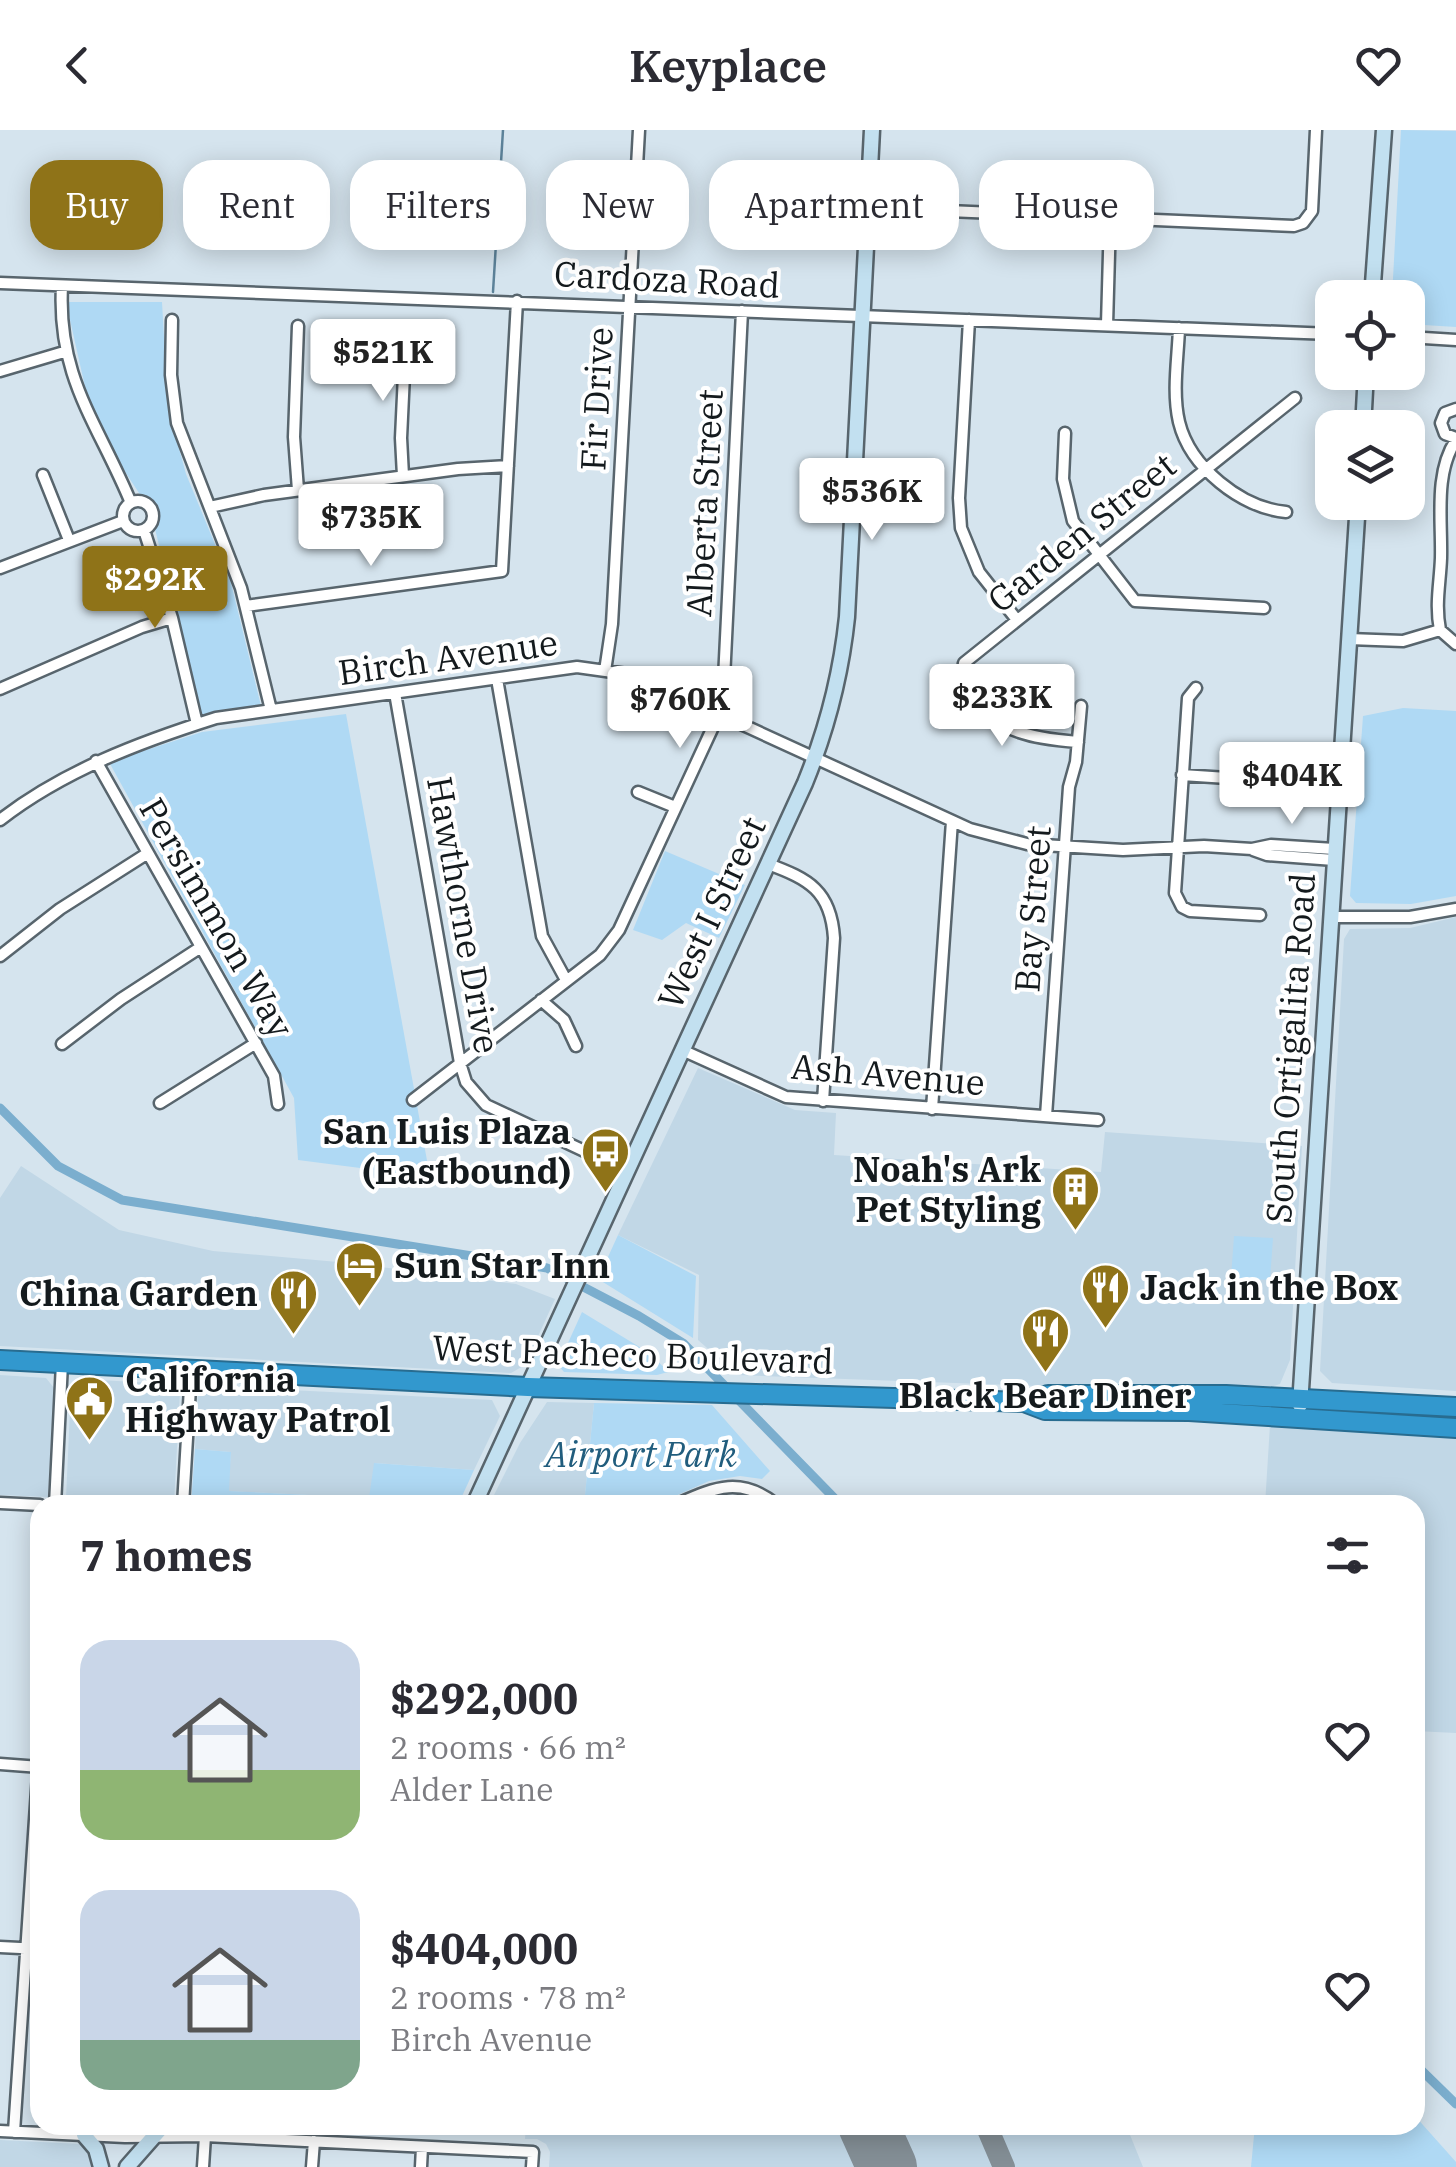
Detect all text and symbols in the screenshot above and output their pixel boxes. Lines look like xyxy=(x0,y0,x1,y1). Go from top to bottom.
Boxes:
text: Keyplace xyxy=(629,36,827,94)
icon: back xyxy=(50,38,105,93)
icon: heart xyxy=(1351,38,1406,93)
chip: Buy xyxy=(30,160,163,250)
chip: Rent xyxy=(183,160,330,250)
chip: Filters xyxy=(350,160,526,250)
chip: New xyxy=(546,160,689,250)
chip: Apartment xyxy=(709,160,959,250)
chip: House xyxy=(979,160,1154,250)
street label: Cardoza Road xyxy=(553,250,781,308)
map controls xyxy=(1315,280,1425,520)
button: locate xyxy=(1315,280,1425,390)
pin: $521K xyxy=(313,319,453,404)
street label: Fir Drive xyxy=(569,326,623,472)
text: $521K xyxy=(332,330,434,372)
street label: Alberta Street xyxy=(675,388,733,618)
button: layers xyxy=(1315,410,1425,520)
street label: Garden Street xyxy=(978,442,1185,622)
pin: $536K xyxy=(802,458,942,543)
text: $536K xyxy=(821,469,923,511)
pin: $735K xyxy=(301,484,441,569)
text: $735K xyxy=(320,495,422,537)
pin: $292K xyxy=(85,546,225,631)
text: $292K xyxy=(104,557,206,599)
street label: Birch Avenue xyxy=(335,619,561,695)
pin: $233K xyxy=(932,664,1072,749)
pin: $760K xyxy=(610,666,750,751)
text: $233K xyxy=(951,675,1053,717)
text: $760K xyxy=(629,677,731,719)
pin: $404K xyxy=(1222,742,1362,827)
text: $404K xyxy=(1241,753,1343,795)
street label: Hawthorne Drive xyxy=(417,773,511,1057)
street label: Persimmon Way xyxy=(130,789,304,1046)
street label: West I Street xyxy=(647,809,776,1016)
street label: Bay Street xyxy=(1003,824,1061,994)
street label: South Ortigalita Road xyxy=(1255,871,1325,1225)
street label: Ash Avenue xyxy=(789,1043,987,1105)
place label: San Luis Plaza (Eastbound) xyxy=(323,1108,571,1194)
bus stop icon: San Luis Plaza (Eastbound) xyxy=(580,1126,632,1194)
place label: Noah's Ark Pet Styling xyxy=(853,1146,1042,1232)
building icon: Noah's Ark Pet Styling xyxy=(1050,1164,1102,1232)
hotel icon: Sun Star Inn xyxy=(333,1240,385,1308)
place label: Sun Star Inn xyxy=(394,1242,610,1288)
restaurant icon: Jack in the Box xyxy=(1079,1262,1131,1330)
place label: Jack in the Box xyxy=(1140,1264,1399,1310)
restaurant icon: China Garden xyxy=(267,1268,319,1336)
place label: China Garden xyxy=(19,1270,258,1316)
restaurant icon: Black Bear Diner xyxy=(1019,1306,1071,1374)
street label: West Pacheco Boulevard xyxy=(432,1324,834,1384)
place label: California Highway Patrol xyxy=(125,1356,391,1442)
place label: Black Bear Diner xyxy=(898,1372,1192,1418)
public building icon: California Highway Patrol xyxy=(64,1374,116,1442)
park label: Airport Park xyxy=(543,1431,737,1477)
text: 7 homes xyxy=(80,1528,253,1583)
icon: filters xyxy=(1320,1528,1375,1583)
text: $292,000 xyxy=(390,1671,578,1726)
icon: home xyxy=(160,1680,280,1800)
icon: heart xyxy=(1320,1713,1375,1768)
text: 2 rooms · 66 m² xyxy=(390,1726,626,1768)
text: Alder Lane xyxy=(390,1768,554,1810)
text: $404,000 xyxy=(390,1921,578,1976)
icon: home xyxy=(160,1930,280,2050)
icon: heart xyxy=(1320,1963,1375,2018)
text: 2 rooms · 78 m² xyxy=(390,1976,626,2018)
text: Birch Avenue xyxy=(390,2018,592,2060)

